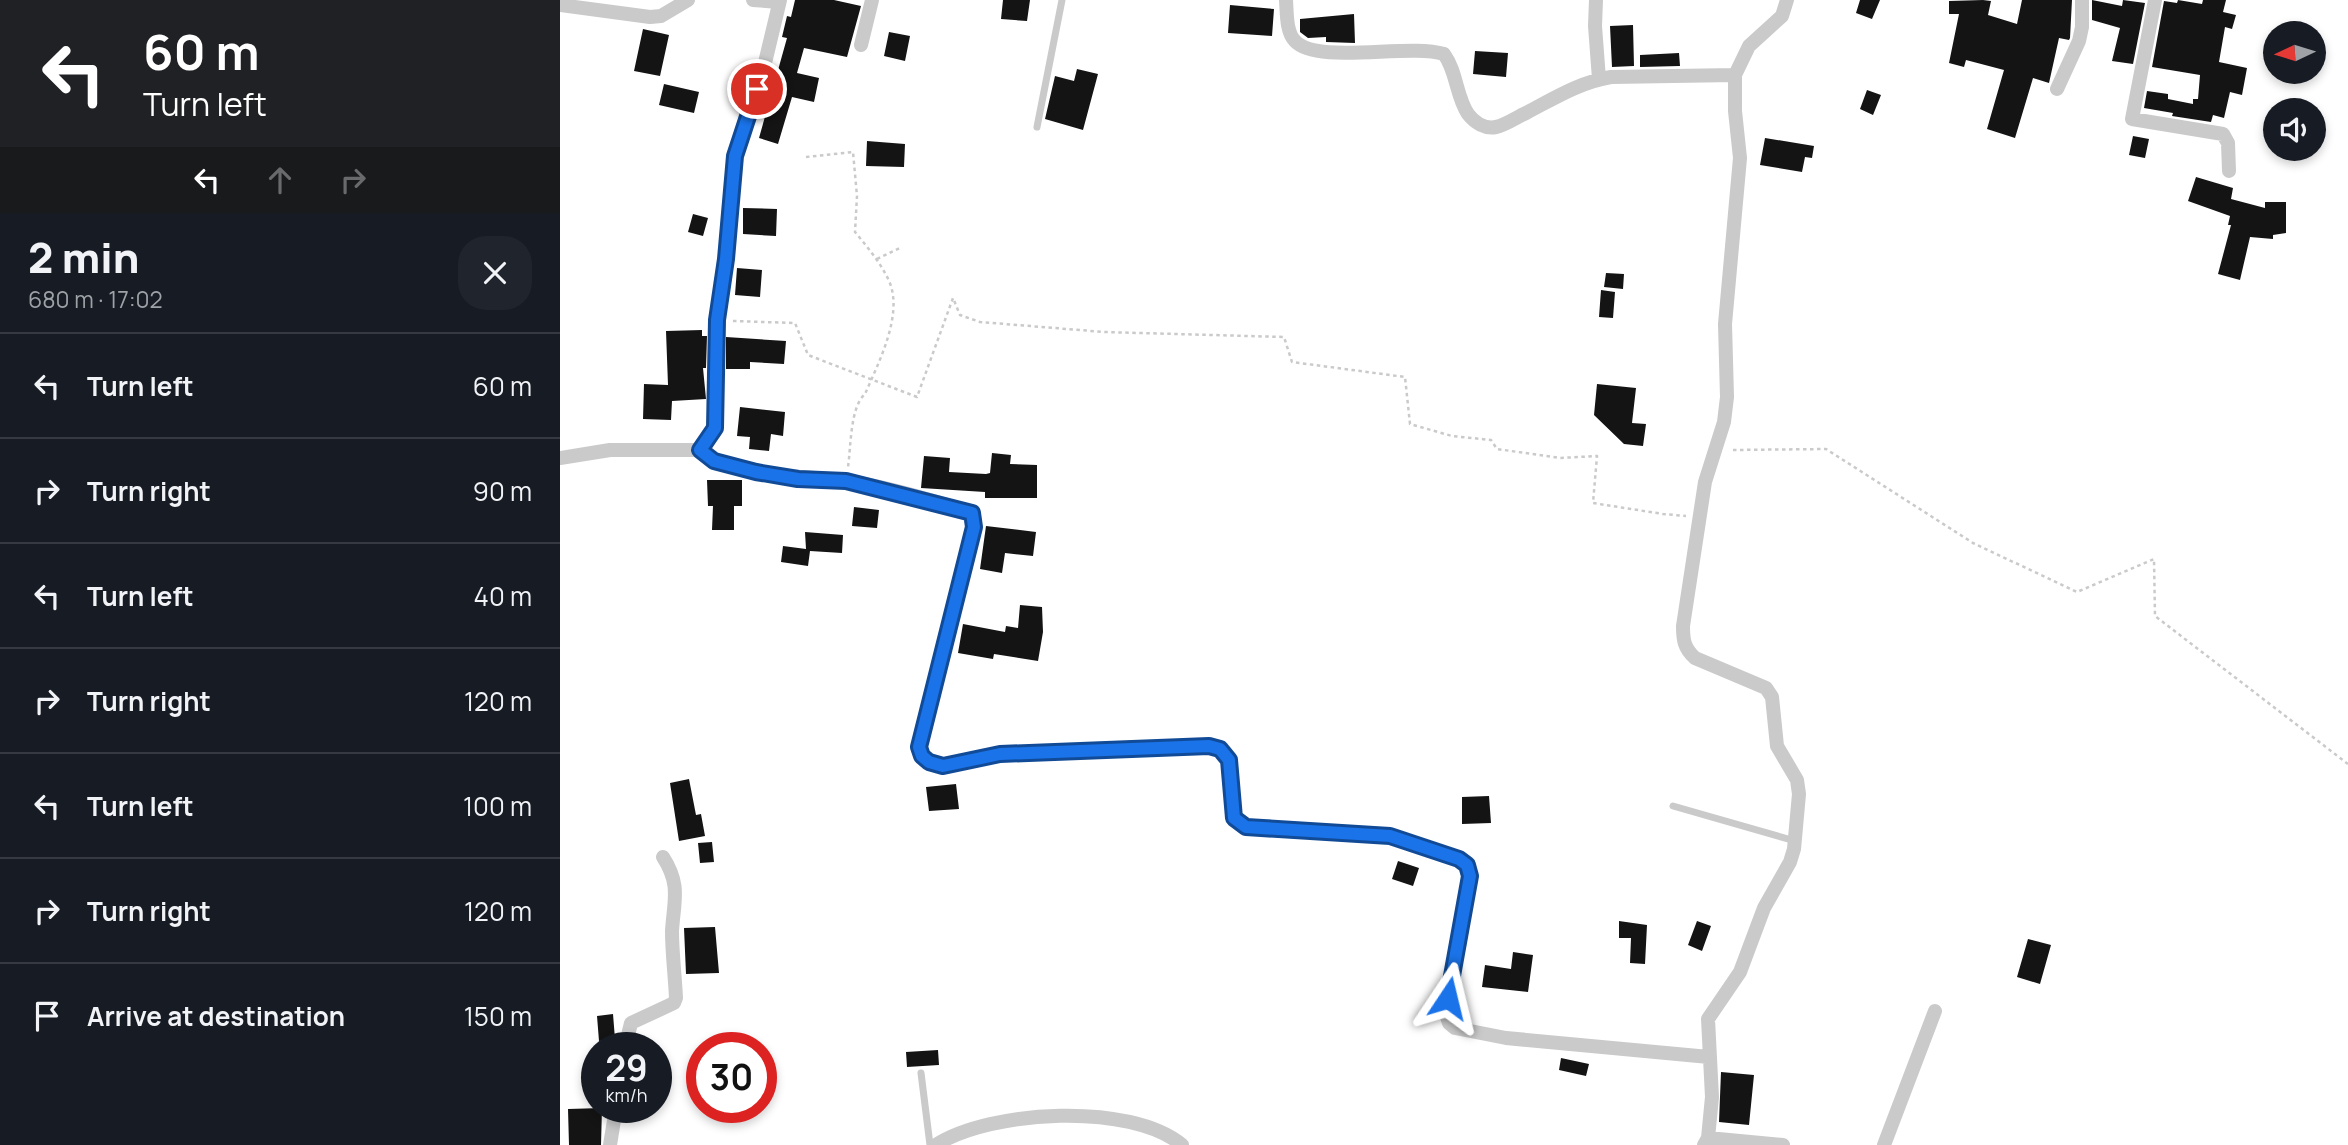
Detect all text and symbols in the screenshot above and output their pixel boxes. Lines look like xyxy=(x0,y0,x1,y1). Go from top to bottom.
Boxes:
text: 60 m xyxy=(143,18,260,85)
north arrow xyxy=(2263,21,2326,84)
map controls xyxy=(2263,21,2326,161)
icon: left xyxy=(28,28,119,119)
pin xyxy=(727,59,787,119)
icon: arrive xyxy=(738,70,776,108)
text: Turn left xyxy=(143,82,267,126)
button: sound xyxy=(2263,98,2326,161)
icon: left xyxy=(188,161,226,199)
icon: ahead xyxy=(261,161,299,199)
icon: right xyxy=(334,161,372,199)
text: 2 min xyxy=(28,228,139,286)
button: close xyxy=(458,236,532,310)
text: 680 m · 17:02 xyxy=(28,283,163,315)
icon: left xyxy=(28,367,66,405)
text: Turn left xyxy=(87,368,194,404)
text: 60 m xyxy=(473,368,532,404)
icon: right xyxy=(28,472,66,510)
text: Turn right xyxy=(87,473,211,509)
text: 90 m xyxy=(473,473,532,509)
icon: left xyxy=(28,577,66,615)
text: Turn left xyxy=(87,578,194,614)
text: 40 m xyxy=(474,578,532,614)
icon: right xyxy=(28,682,66,720)
text: Turn right xyxy=(87,683,211,719)
text: 120 m xyxy=(464,683,532,719)
icon: left xyxy=(28,787,66,825)
text: Turn left xyxy=(87,788,194,824)
text: 100 m xyxy=(463,788,532,824)
icon: right xyxy=(28,892,66,930)
text: Turn right xyxy=(87,893,211,929)
text: 120 m xyxy=(464,893,532,929)
position arrow xyxy=(1411,961,1485,1035)
icon: arrive xyxy=(28,997,66,1035)
text: Arrive at destination xyxy=(87,998,345,1034)
text: 150 m xyxy=(464,998,532,1034)
speed limit sign: 30 xyxy=(686,1032,777,1123)
text: 29 xyxy=(605,1044,648,1092)
text: km/h xyxy=(606,1083,647,1107)

